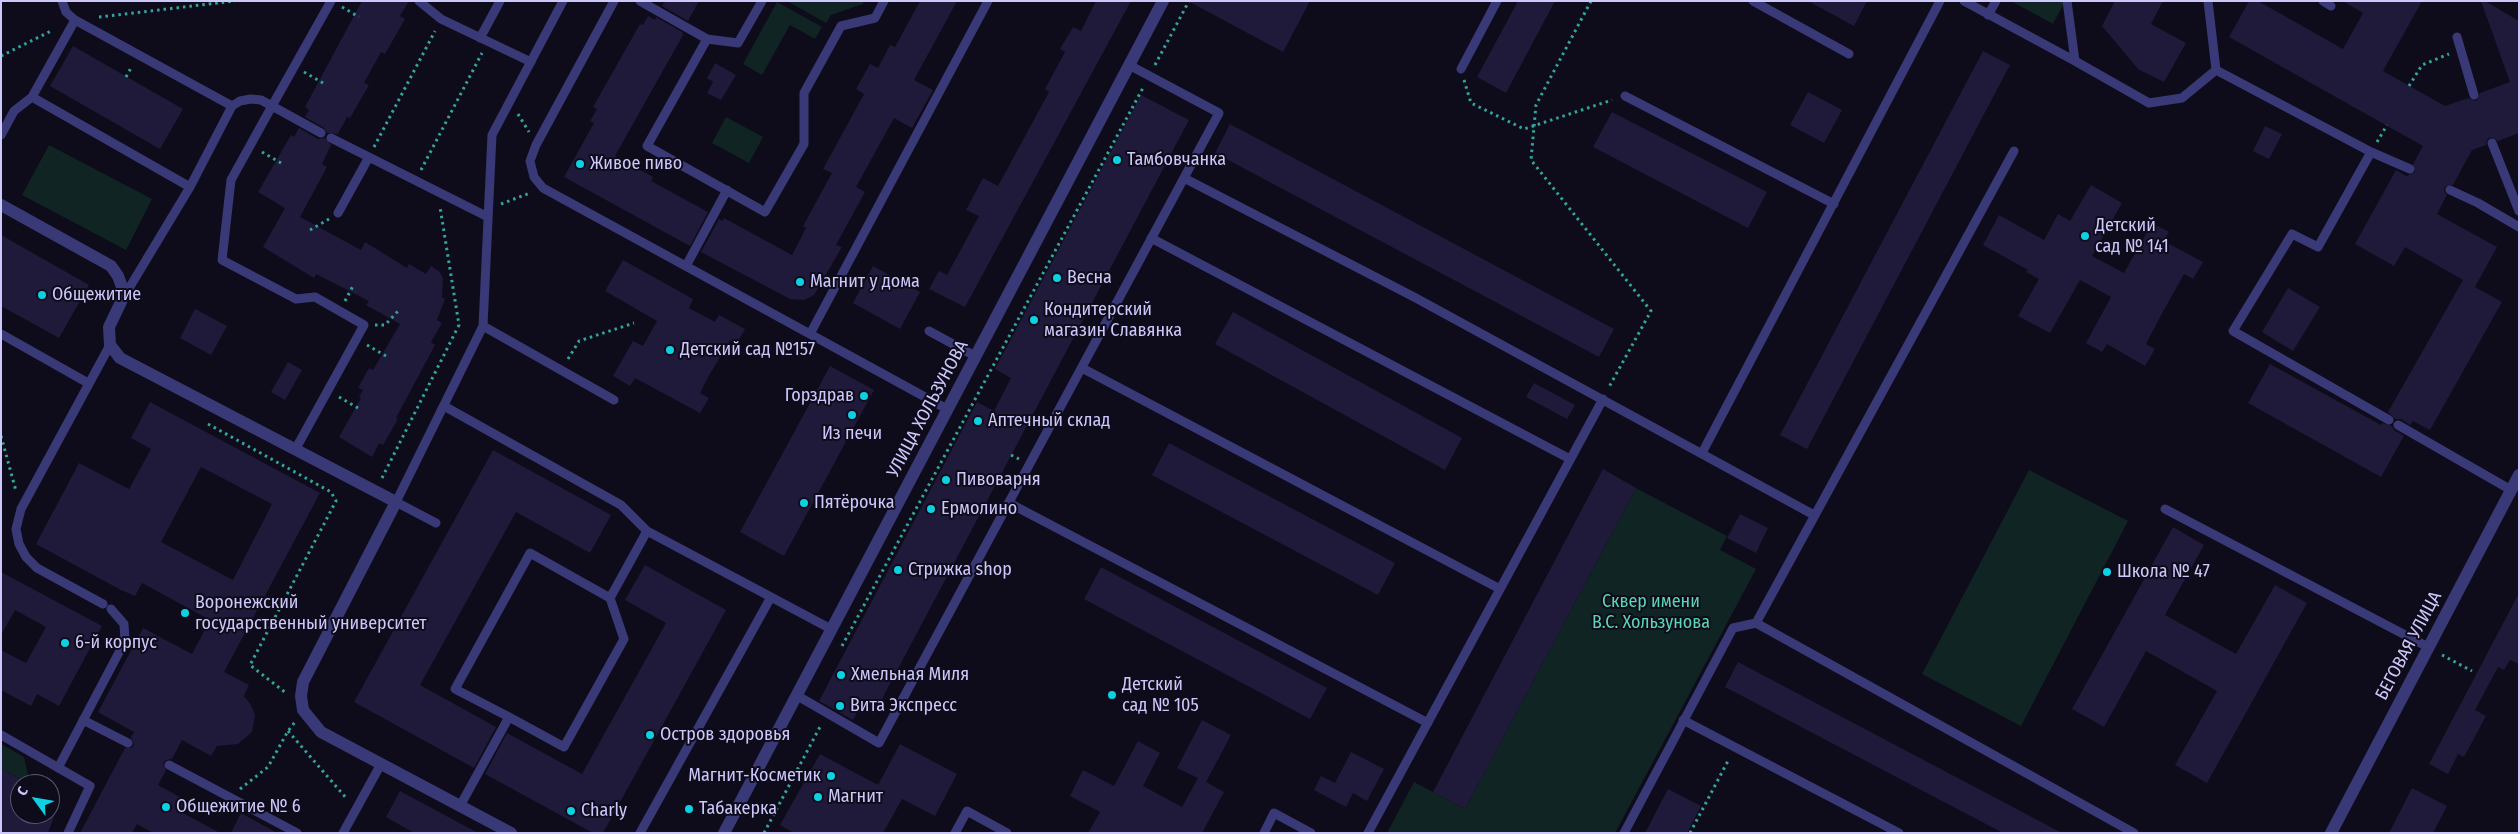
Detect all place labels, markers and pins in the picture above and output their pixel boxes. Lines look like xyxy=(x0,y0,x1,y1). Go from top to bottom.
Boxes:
place label: Тамбовчанка xyxy=(1127,149,1226,171)
place label: Живое пиво xyxy=(590,153,682,175)
marker: Тамбовчанка xyxy=(1111,154,1123,166)
marker: Живое пиво xyxy=(574,158,586,170)
place label: Детский сад № 141 xyxy=(2095,215,2169,258)
marker: Детский сад № 141 xyxy=(2079,230,2091,242)
place label: Весна xyxy=(1067,267,1112,289)
place label: Магнит у дома xyxy=(810,271,920,293)
marker: Весна xyxy=(1051,272,1063,284)
marker: Магнит у дома xyxy=(794,276,806,288)
place label: Общежитие xyxy=(52,284,141,306)
marker: Общежитие xyxy=(36,289,48,301)
place label: Кондитерский магазин Славянка xyxy=(1044,299,1182,342)
marker: Кондитерский магазин Славянка xyxy=(1028,314,1040,326)
place label: Детский сад №157 xyxy=(680,339,815,361)
marker: Детский сад №157 xyxy=(664,344,676,356)
place label: Горздрав xyxy=(785,385,854,407)
marker: Горздрав xyxy=(858,390,870,402)
marker: Из печи xyxy=(846,409,858,421)
place label: Аптечный склад xyxy=(988,410,1110,432)
marker: Аптечный склад xyxy=(972,415,984,427)
place label: Из печи xyxy=(822,423,882,445)
place label: Пивоварня xyxy=(956,469,1041,491)
marker: Пивоварня xyxy=(940,474,952,486)
place label: Пятёрочка xyxy=(814,492,894,514)
marker: Пятёрочка xyxy=(798,497,810,509)
place label: Ермолино xyxy=(941,498,1017,520)
marker: Ермолино xyxy=(925,503,937,515)
place label: Стрижка shop xyxy=(908,559,1012,581)
place label: Школа № 47 xyxy=(2117,561,2210,583)
marker: Стрижка shop xyxy=(892,564,904,576)
marker: Школа № 47 xyxy=(2101,566,2113,578)
place label: Воронежский государственный университет xyxy=(195,592,427,634)
marker: Воронежский государственный университет xyxy=(179,607,191,619)
place label: 6-й корпус xyxy=(75,632,157,654)
marker: 6-й корпус xyxy=(59,637,71,649)
place label: Хмельная Миля xyxy=(851,664,969,686)
marker: Хмельная Миля xyxy=(835,669,847,681)
place label: Детский сад № 105 xyxy=(1122,674,1199,716)
marker: Детский сад № 105 xyxy=(1106,689,1118,701)
place label: Вита Экспресс xyxy=(850,695,957,717)
marker: Вита Экспресс xyxy=(834,700,846,712)
place label: Остров здоровья xyxy=(660,724,790,746)
marker: Остров здоровья xyxy=(644,729,656,741)
place label: Магнит-Косметик xyxy=(688,765,821,787)
marker: Магнит-Косметик xyxy=(825,770,837,782)
place label: Магнит xyxy=(828,786,883,808)
marker: Магнит xyxy=(812,791,824,803)
place label: Общежитие № 6 xyxy=(176,796,301,818)
place label: Табакерка xyxy=(699,798,777,820)
place label: Charly xyxy=(581,800,627,822)
marker: Общежитие № 6 xyxy=(160,801,172,813)
marker: Табакерка xyxy=(683,803,695,815)
marker: Charly xyxy=(565,805,577,817)

